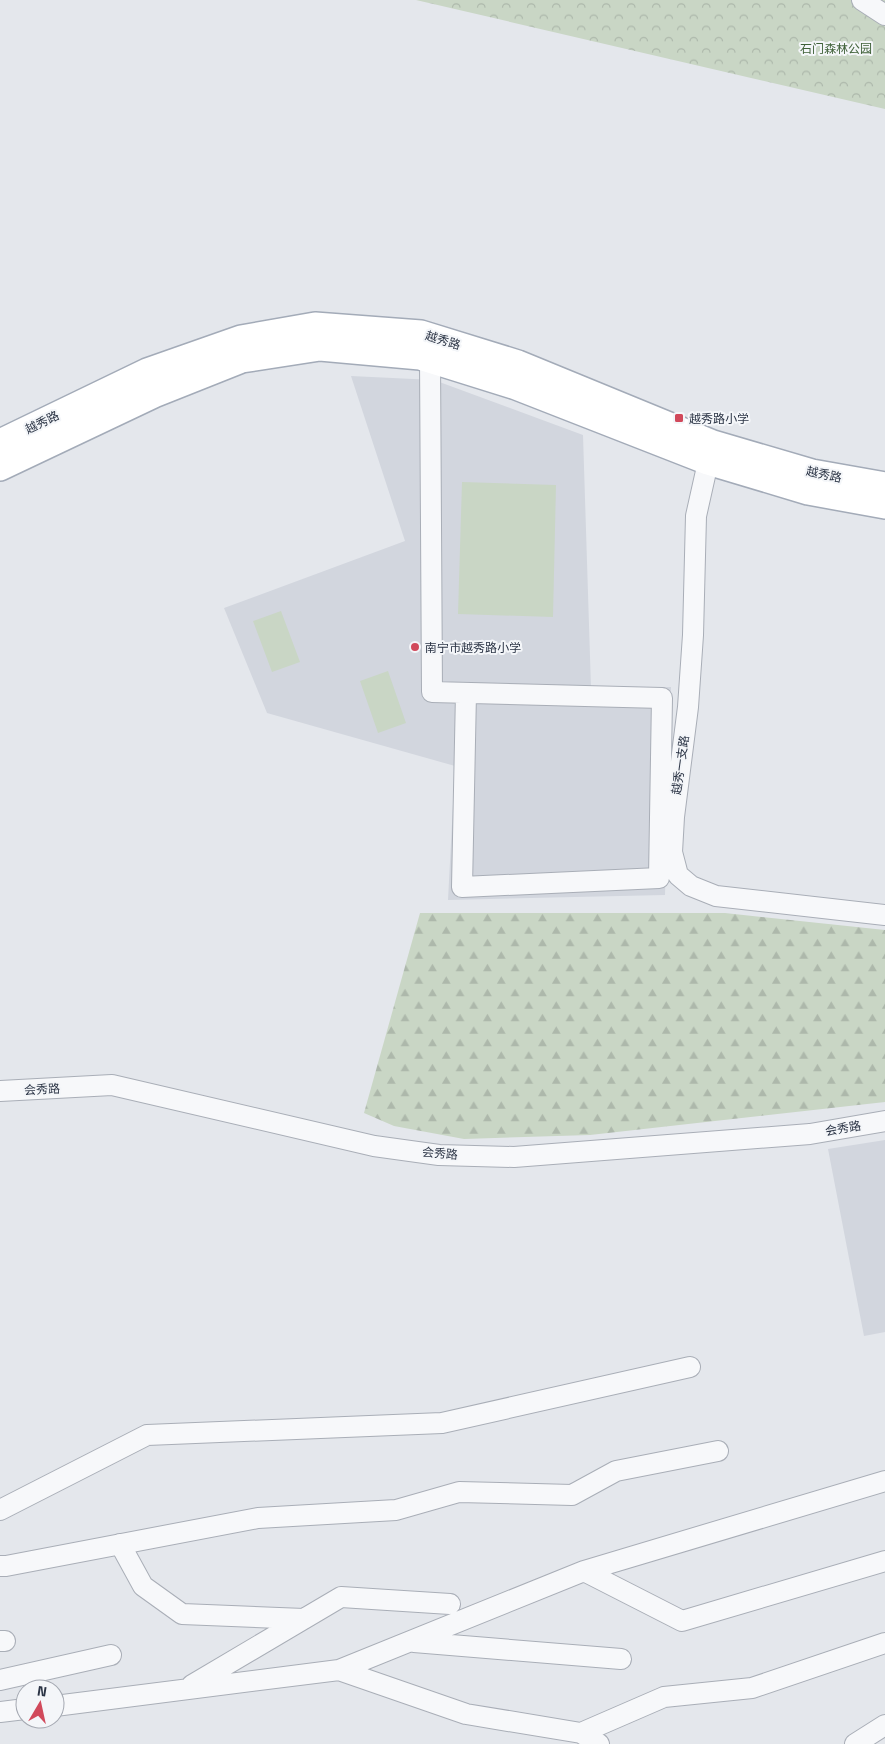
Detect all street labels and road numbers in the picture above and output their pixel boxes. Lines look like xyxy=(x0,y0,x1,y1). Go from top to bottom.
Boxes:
street label: 越秀路 xyxy=(423,326,463,354)
street label: 越秀路 xyxy=(22,406,62,438)
street label: 越秀路 xyxy=(804,461,844,487)
street label: 越秀一支路 xyxy=(666,734,694,796)
street label: 会秀路 xyxy=(24,1079,60,1099)
street label: 会秀路 xyxy=(824,1116,862,1140)
street label: 会秀路 xyxy=(421,1142,459,1164)

